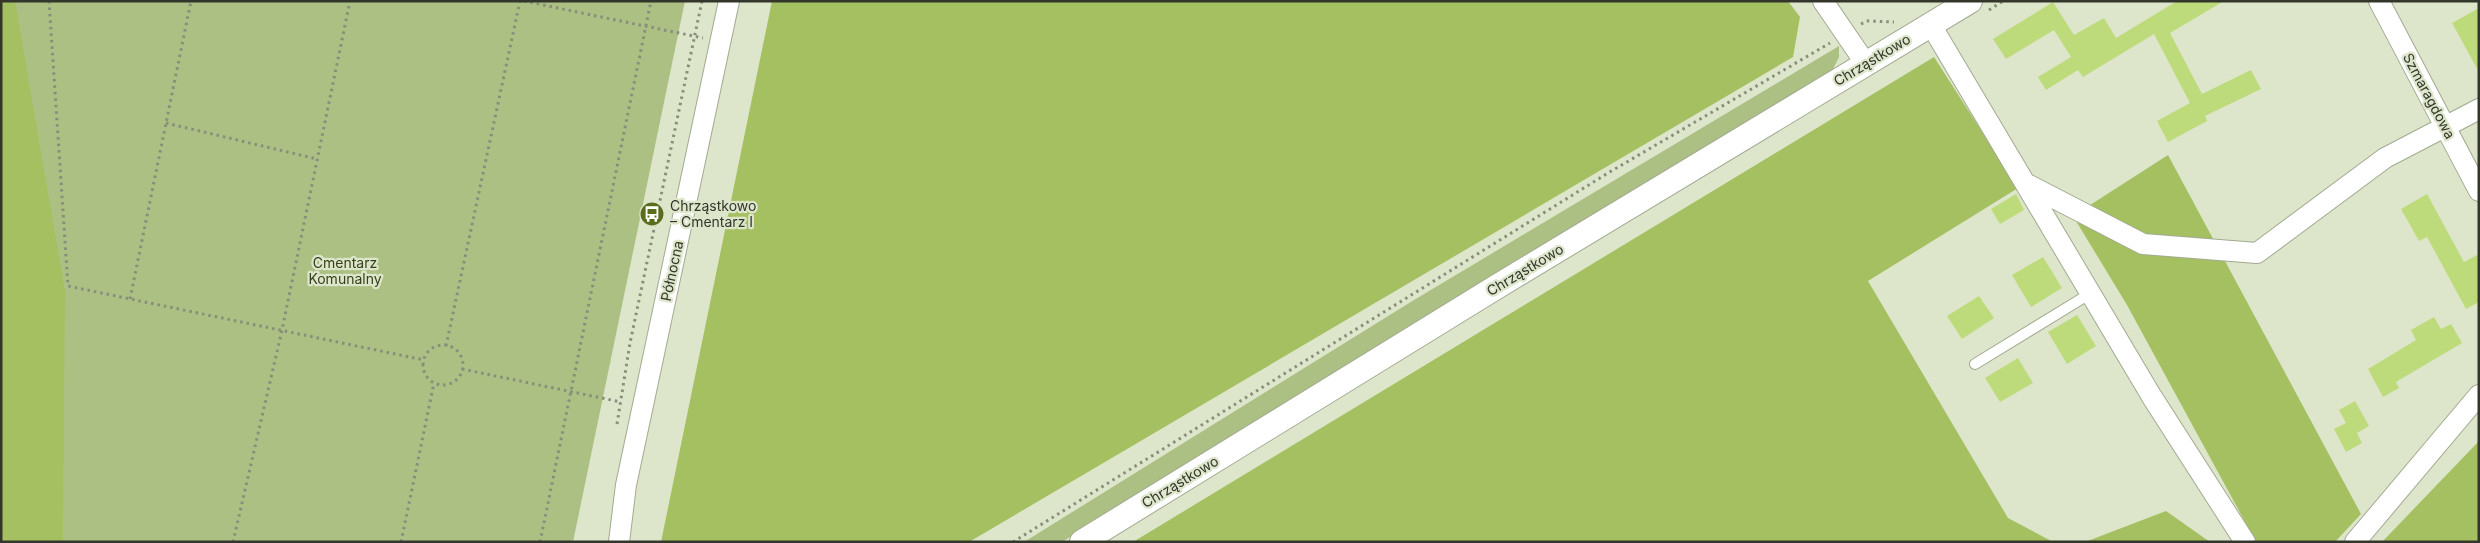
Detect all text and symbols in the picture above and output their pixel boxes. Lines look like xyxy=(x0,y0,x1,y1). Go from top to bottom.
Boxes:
street label: Chrząstkowo xyxy=(1830,30,1913,89)
street label: Szmaragdowa xyxy=(2400,50,2459,142)
place label: Chrząstkowo – Cmentarz I xyxy=(670,197,756,230)
bus stop icon: Chrząstkowo – Cmentarz I xyxy=(639,201,665,227)
street label: Północna xyxy=(657,239,686,303)
street label: Chrząstkowo xyxy=(1483,240,1566,299)
park label: Cmentarz Komunalny xyxy=(308,254,382,287)
street label: Chrząstkowo xyxy=(1138,452,1221,511)

